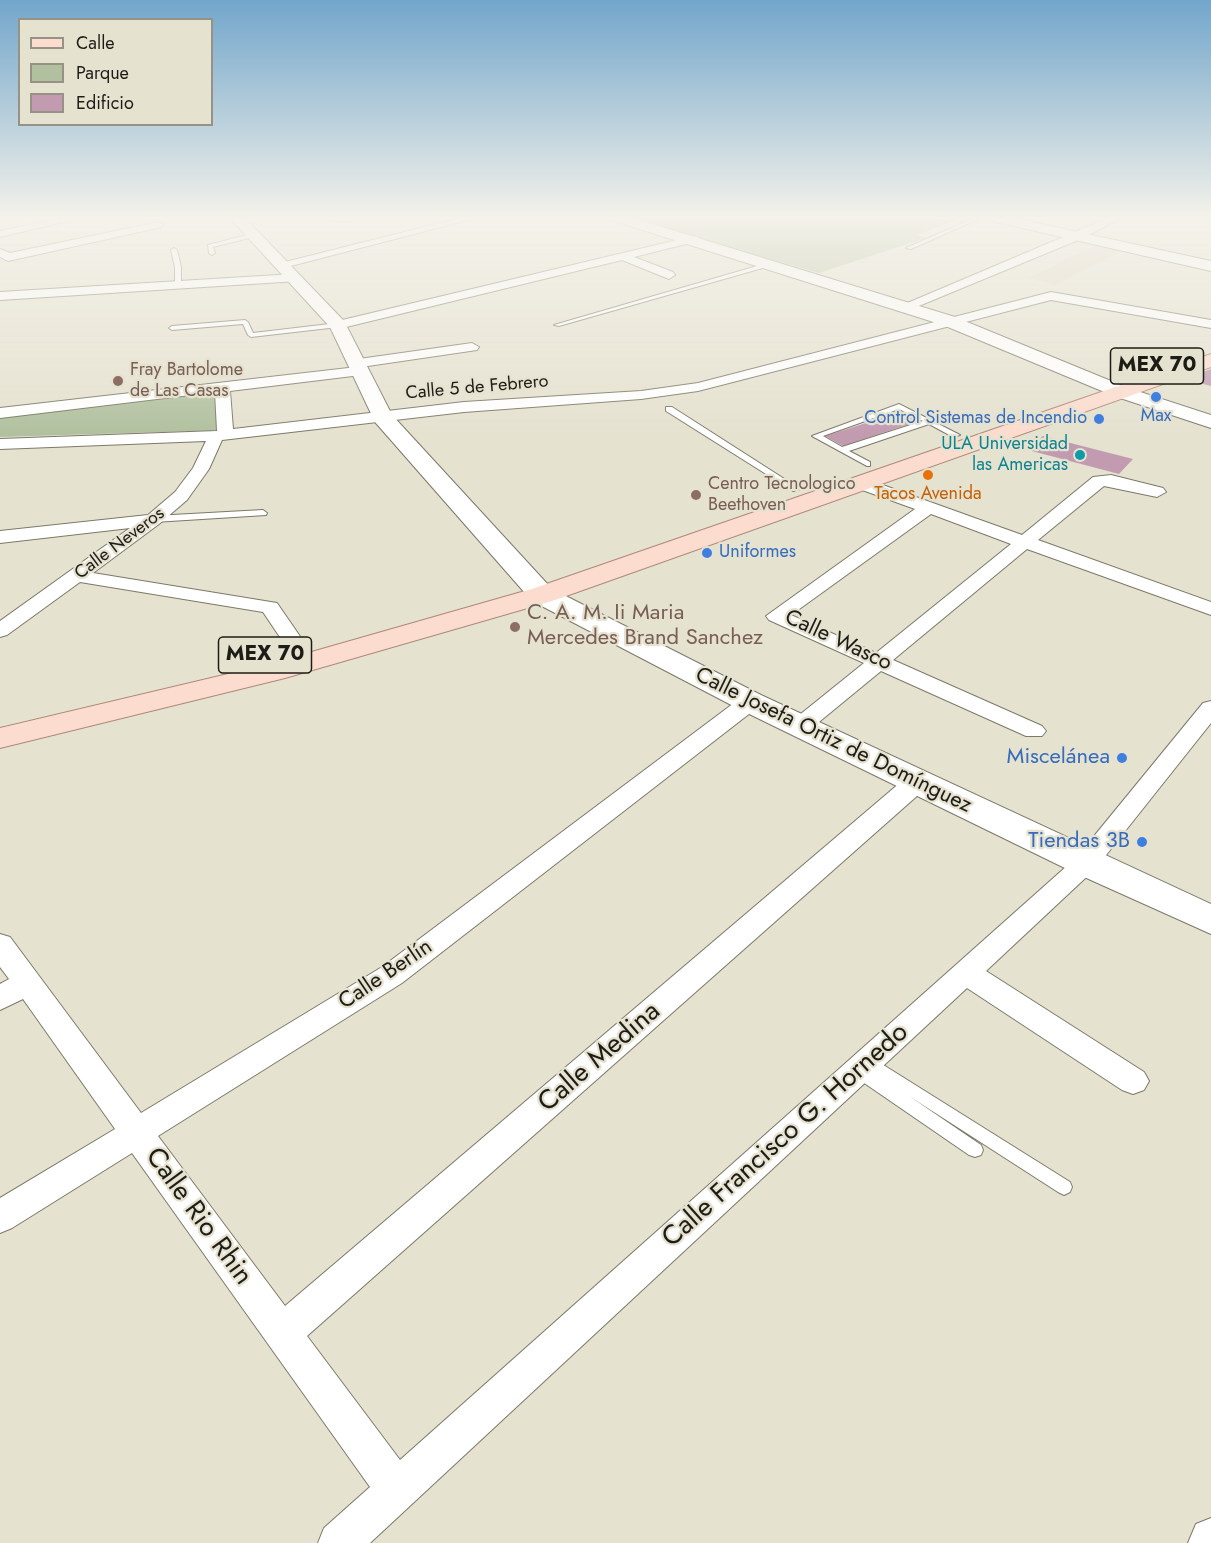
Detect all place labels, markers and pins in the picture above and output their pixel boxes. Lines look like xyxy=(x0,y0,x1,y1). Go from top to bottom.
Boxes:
place label: Fray Bartolome de Las Casas xyxy=(130,360,243,403)
marker: Fray Bartolome de Las Casas xyxy=(111,374,125,388)
marker: Max xyxy=(1149,390,1163,404)
place label: Max xyxy=(1141,406,1171,428)
place label: Control Sistemas de Incendio xyxy=(864,408,1087,430)
marker: Control Sistemas de Incendio xyxy=(1092,412,1106,426)
place label: ULA Universidad las Americas xyxy=(941,434,1068,476)
marker: ULA Universidad las Americas xyxy=(1073,448,1087,462)
marker: Tacos Avenida xyxy=(921,468,935,482)
place label: Centro Tecnologico Beethoven xyxy=(708,474,856,516)
place label: Tacos Avenida xyxy=(874,484,982,506)
marker: Centro Tecnologico Beethoven xyxy=(689,488,703,502)
place label: Uniformes xyxy=(719,542,796,564)
marker: Uniformes xyxy=(700,546,714,560)
place label: C. A. M. Ii Maria Mercedes Brand Sanchez xyxy=(527,601,763,652)
marker: C. A. M. Ii Maria Mercedes Brand Sanchez xyxy=(508,620,522,634)
place label: Miscelánea xyxy=(1007,745,1110,771)
marker: Miscelánea xyxy=(1115,751,1129,765)
place label: Tiendas 3B xyxy=(1028,829,1130,855)
marker: Tiendas 3B xyxy=(1135,835,1149,849)

